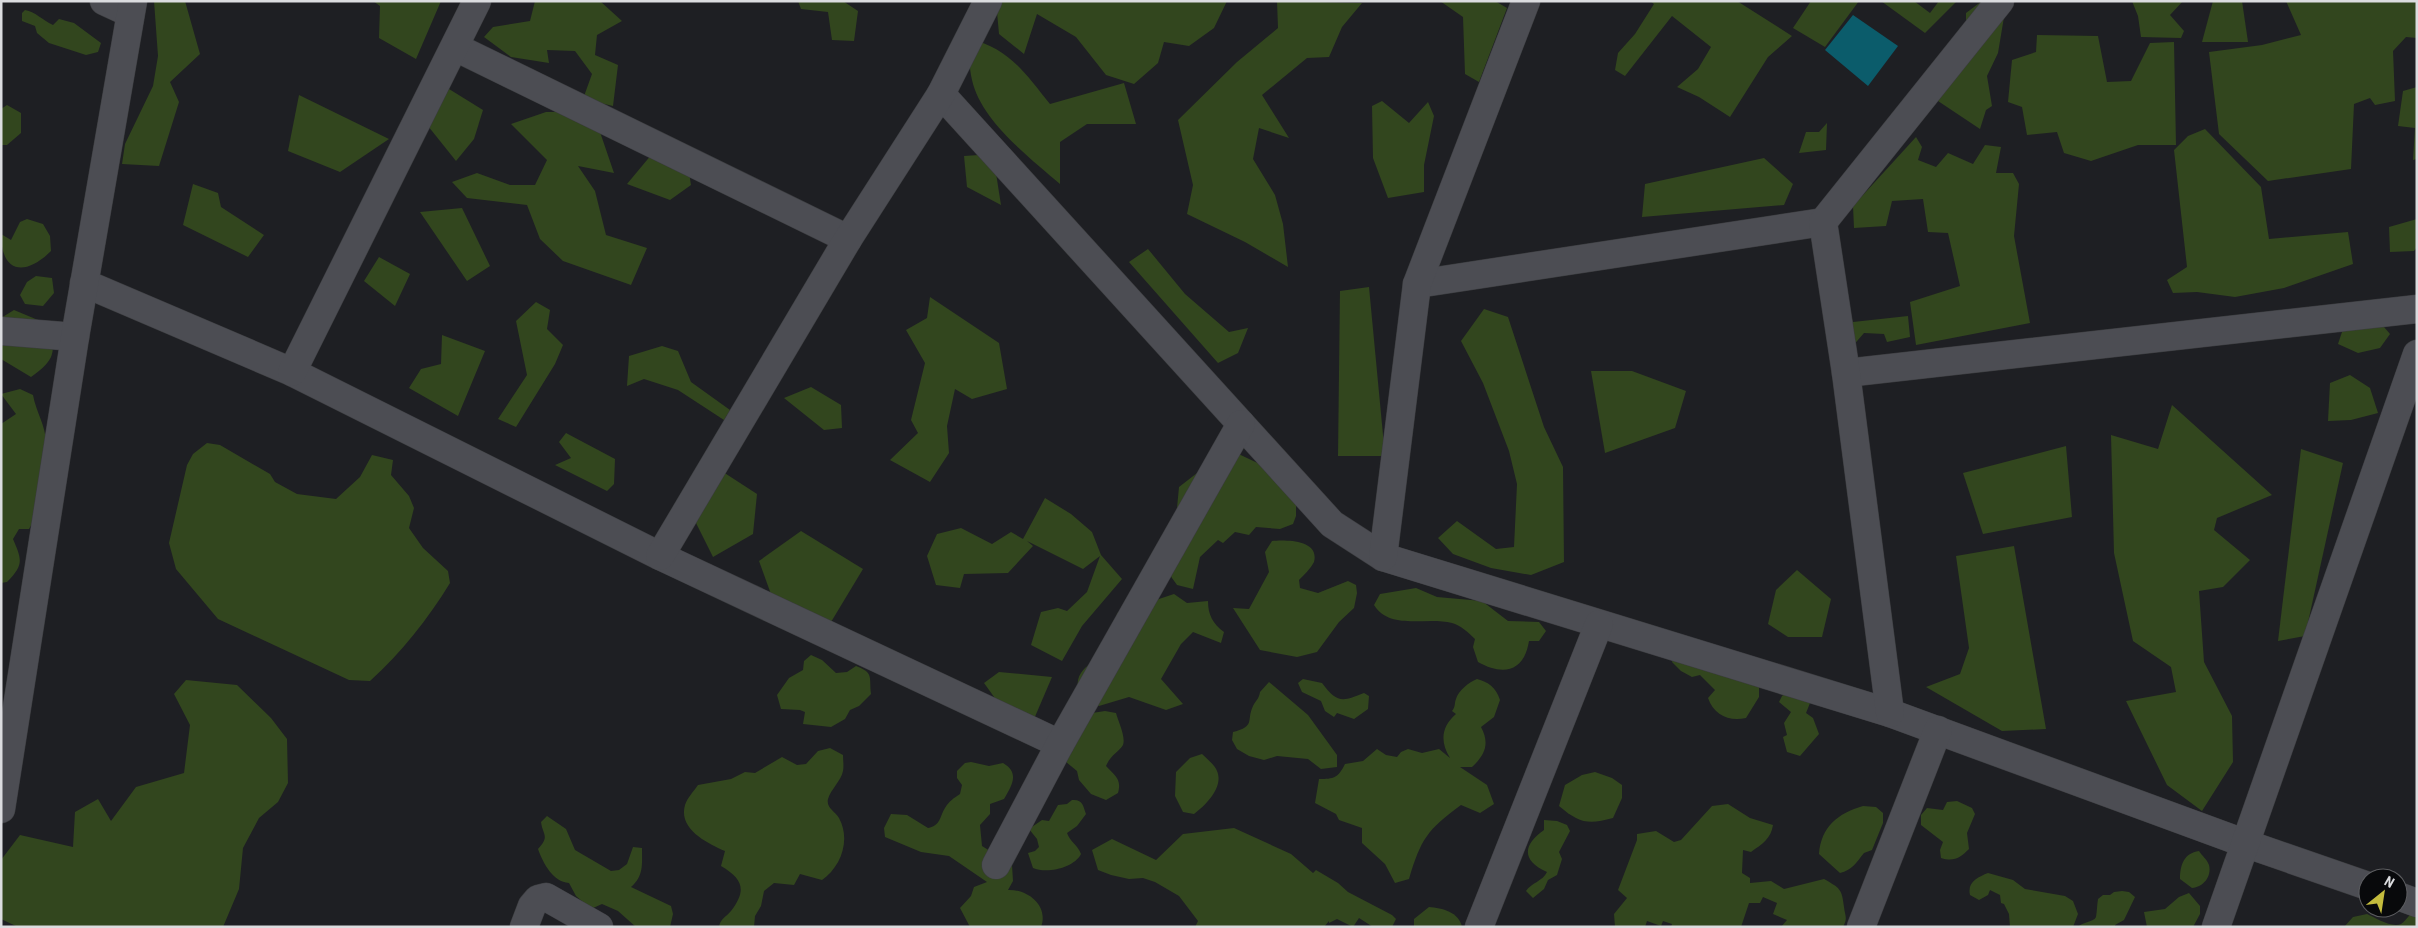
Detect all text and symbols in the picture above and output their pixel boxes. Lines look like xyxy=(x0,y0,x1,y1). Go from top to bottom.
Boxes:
north arrow xyxy=(2358,868,2408,918)
text: N xyxy=(2382,873,2397,891)

